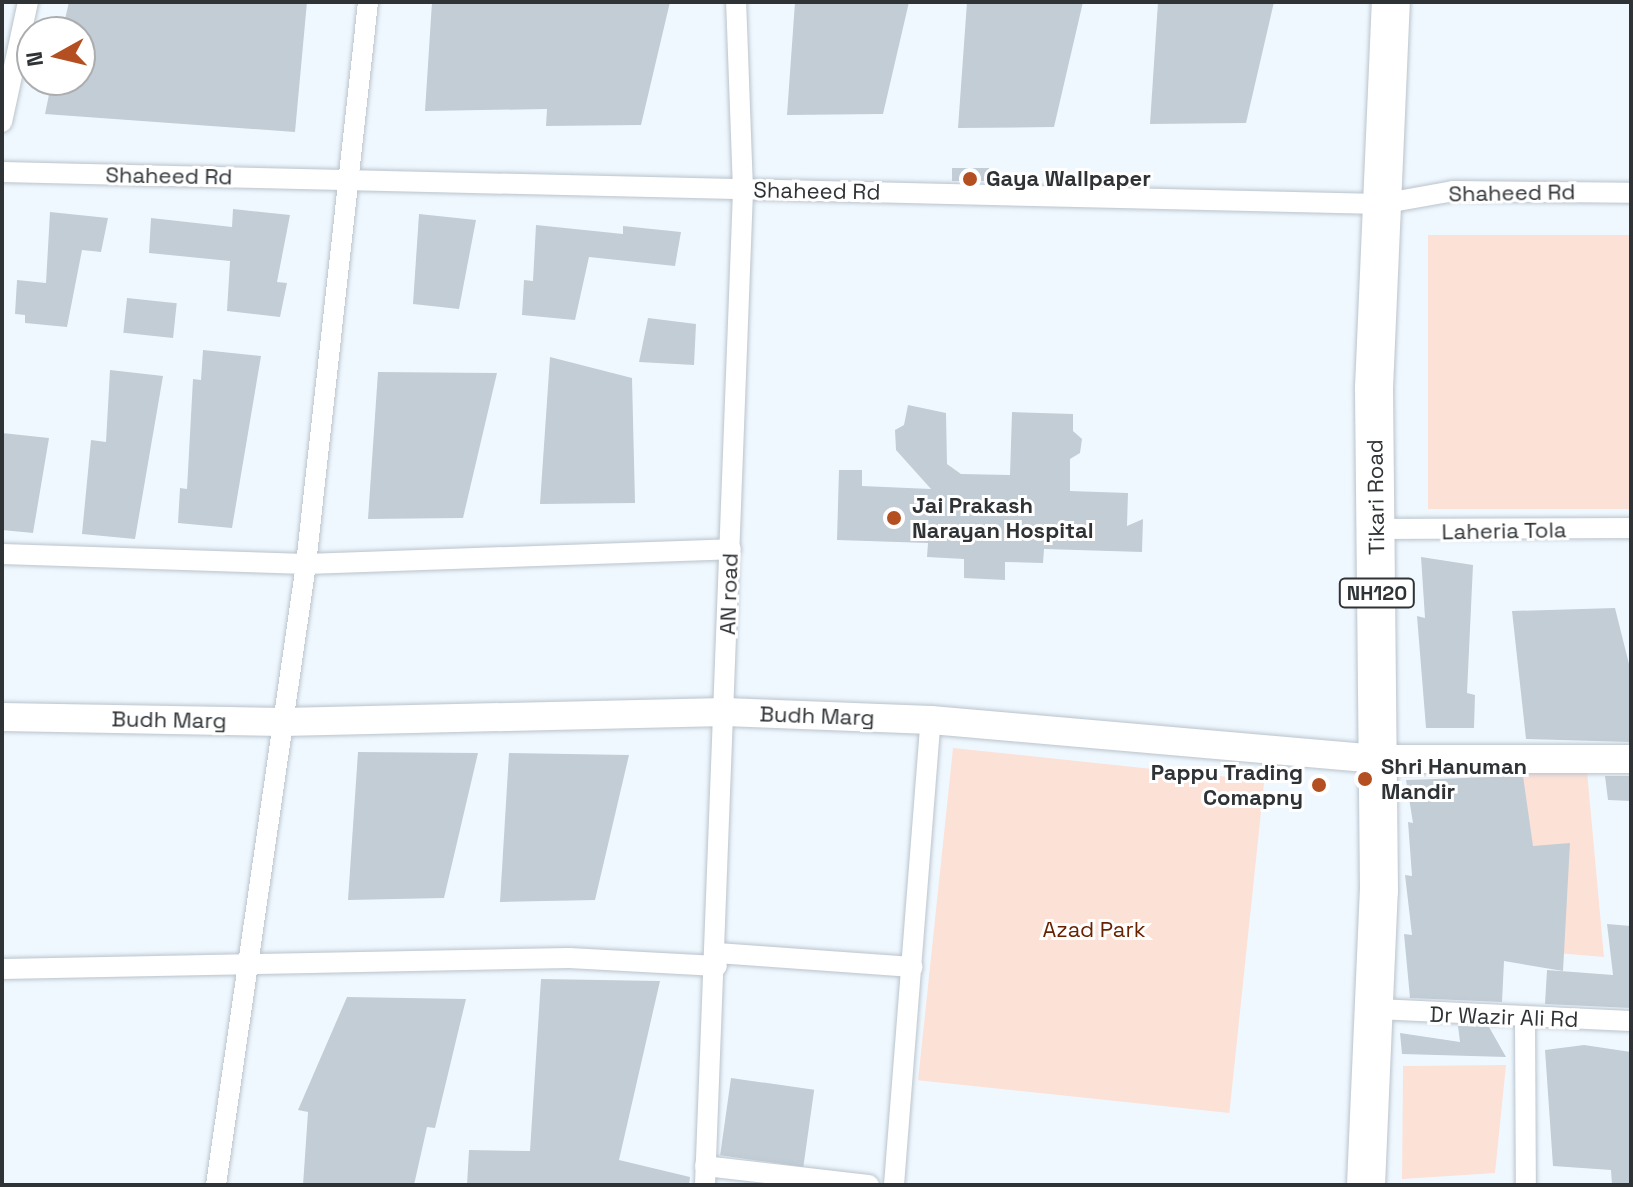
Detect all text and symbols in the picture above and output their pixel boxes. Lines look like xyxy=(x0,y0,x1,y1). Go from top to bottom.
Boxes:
north arrow xyxy=(16,16,96,96)
text: N xyxy=(19,50,49,68)
street label: Shaheed Rd xyxy=(105,162,233,190)
place label: Gaya Wallpaper xyxy=(986,166,1151,192)
marker: Gaya Wallpaper xyxy=(961,170,979,188)
street label: Shaheed Rd xyxy=(753,177,881,205)
street label: Shaheed Rd xyxy=(1448,179,1576,207)
street label: Tikari Road xyxy=(1362,439,1390,555)
place label: Jai Prakash Narayan Hospital xyxy=(912,492,1094,544)
marker: Jai Prakash Narayan Hospital xyxy=(883,507,905,529)
street label: Laheria Tola xyxy=(1441,517,1567,545)
street label: AN road xyxy=(714,552,744,636)
road number: NH120 xyxy=(1337,577,1417,609)
street label: Budh Marg xyxy=(759,701,875,731)
street label: Budh Marg xyxy=(111,706,227,734)
place label: Shri Hanuman Mandir xyxy=(1381,753,1527,804)
place label: Pappu Trading Comapny xyxy=(1150,759,1303,810)
marker: Shri Hanuman Mandir xyxy=(1356,770,1374,788)
marker: Pappu Trading Comapny xyxy=(1310,776,1328,794)
park label: Azad Park xyxy=(1042,917,1146,943)
street label: Dr Wazir Ali Rd xyxy=(1429,1001,1579,1033)

